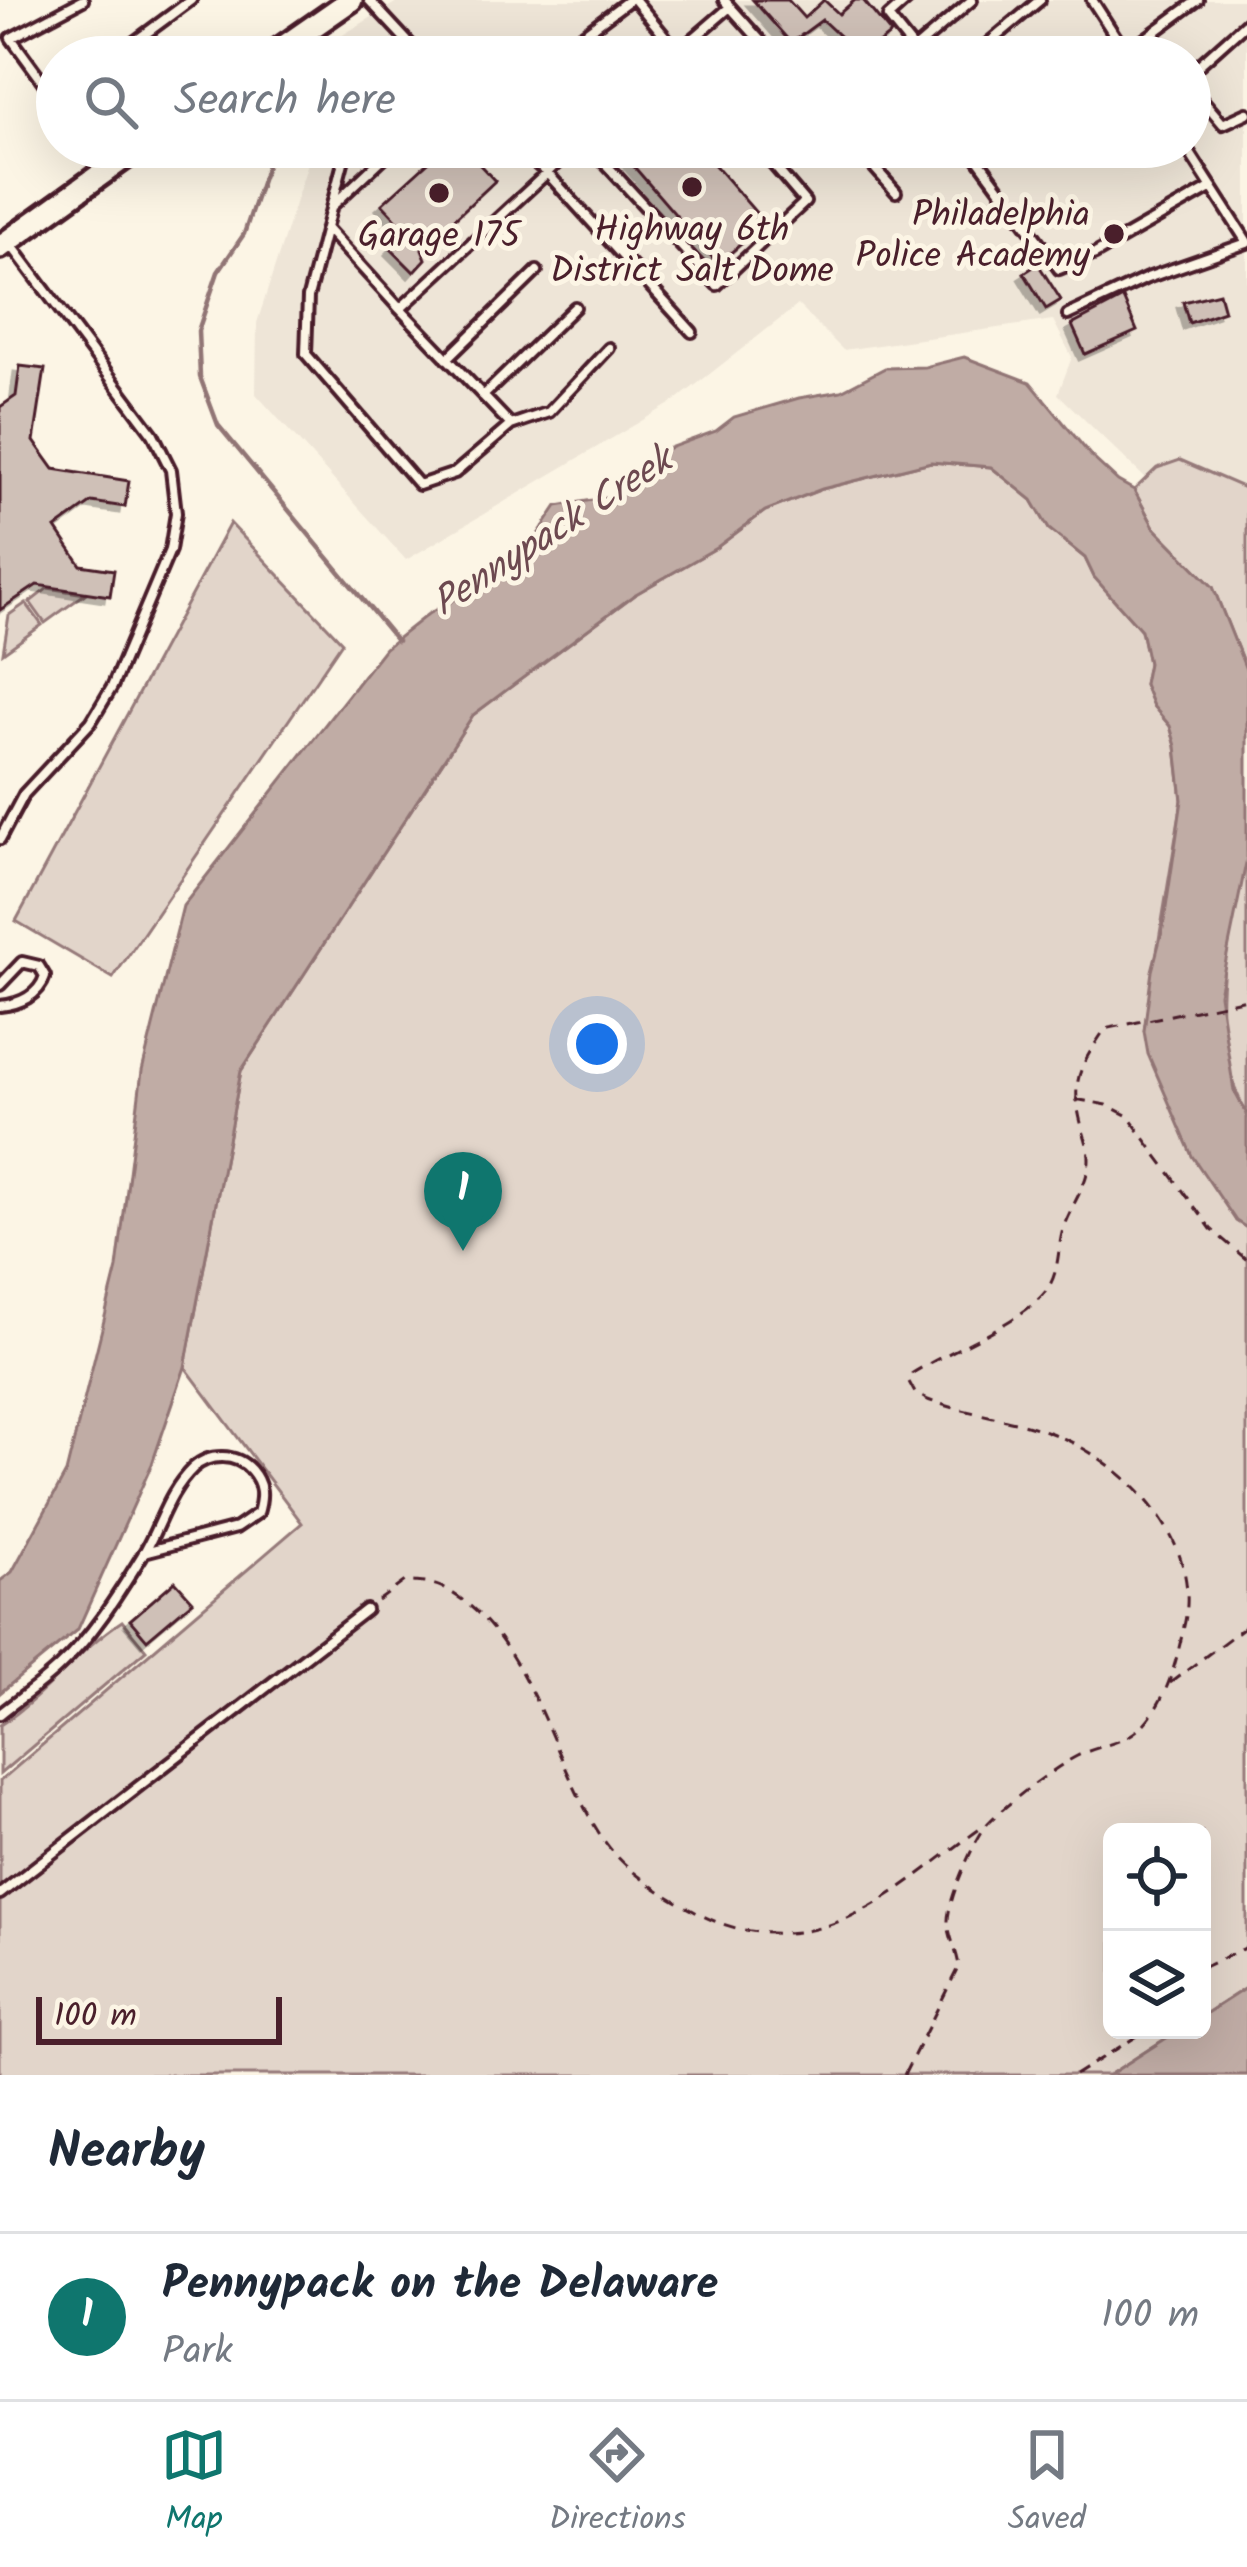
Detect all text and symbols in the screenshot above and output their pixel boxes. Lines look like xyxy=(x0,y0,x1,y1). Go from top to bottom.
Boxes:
search box xyxy=(36,36,1211,168)
text: Search here xyxy=(174,66,396,138)
icon: search xyxy=(78,69,144,135)
marker: Highway 6th District Salt Dome xyxy=(679,174,705,200)
marker: Garage 175 xyxy=(426,180,452,206)
place label: Philadelphia Police Academy xyxy=(856,188,1091,286)
place label: Highway 6th District Salt Dome xyxy=(550,203,834,301)
place label: Garage 175 xyxy=(358,209,523,266)
marker: Philadelphia Police Academy xyxy=(1101,221,1127,247)
water label: Pennypack Creek xyxy=(420,429,691,635)
your location xyxy=(567,1014,627,1074)
pin: 1 xyxy=(424,1152,502,1251)
map controls xyxy=(1103,1823,1211,2039)
button: locate xyxy=(1103,1823,1211,1931)
button: layers xyxy=(1103,1931,1211,2039)
scale bar xyxy=(36,1991,282,2044)
text: 100 m xyxy=(54,1991,137,2044)
text: Nearby xyxy=(48,2113,205,2194)
text: Pennypack on the Delaware xyxy=(162,2250,718,2322)
text: 1 xyxy=(81,2286,93,2348)
text: 100 m xyxy=(1101,2286,1199,2348)
text: Park xyxy=(162,2322,233,2384)
tab: Map xyxy=(161,2422,227,2547)
tab: Directions xyxy=(549,2422,686,2547)
tab: Saved xyxy=(1008,2422,1086,2547)

